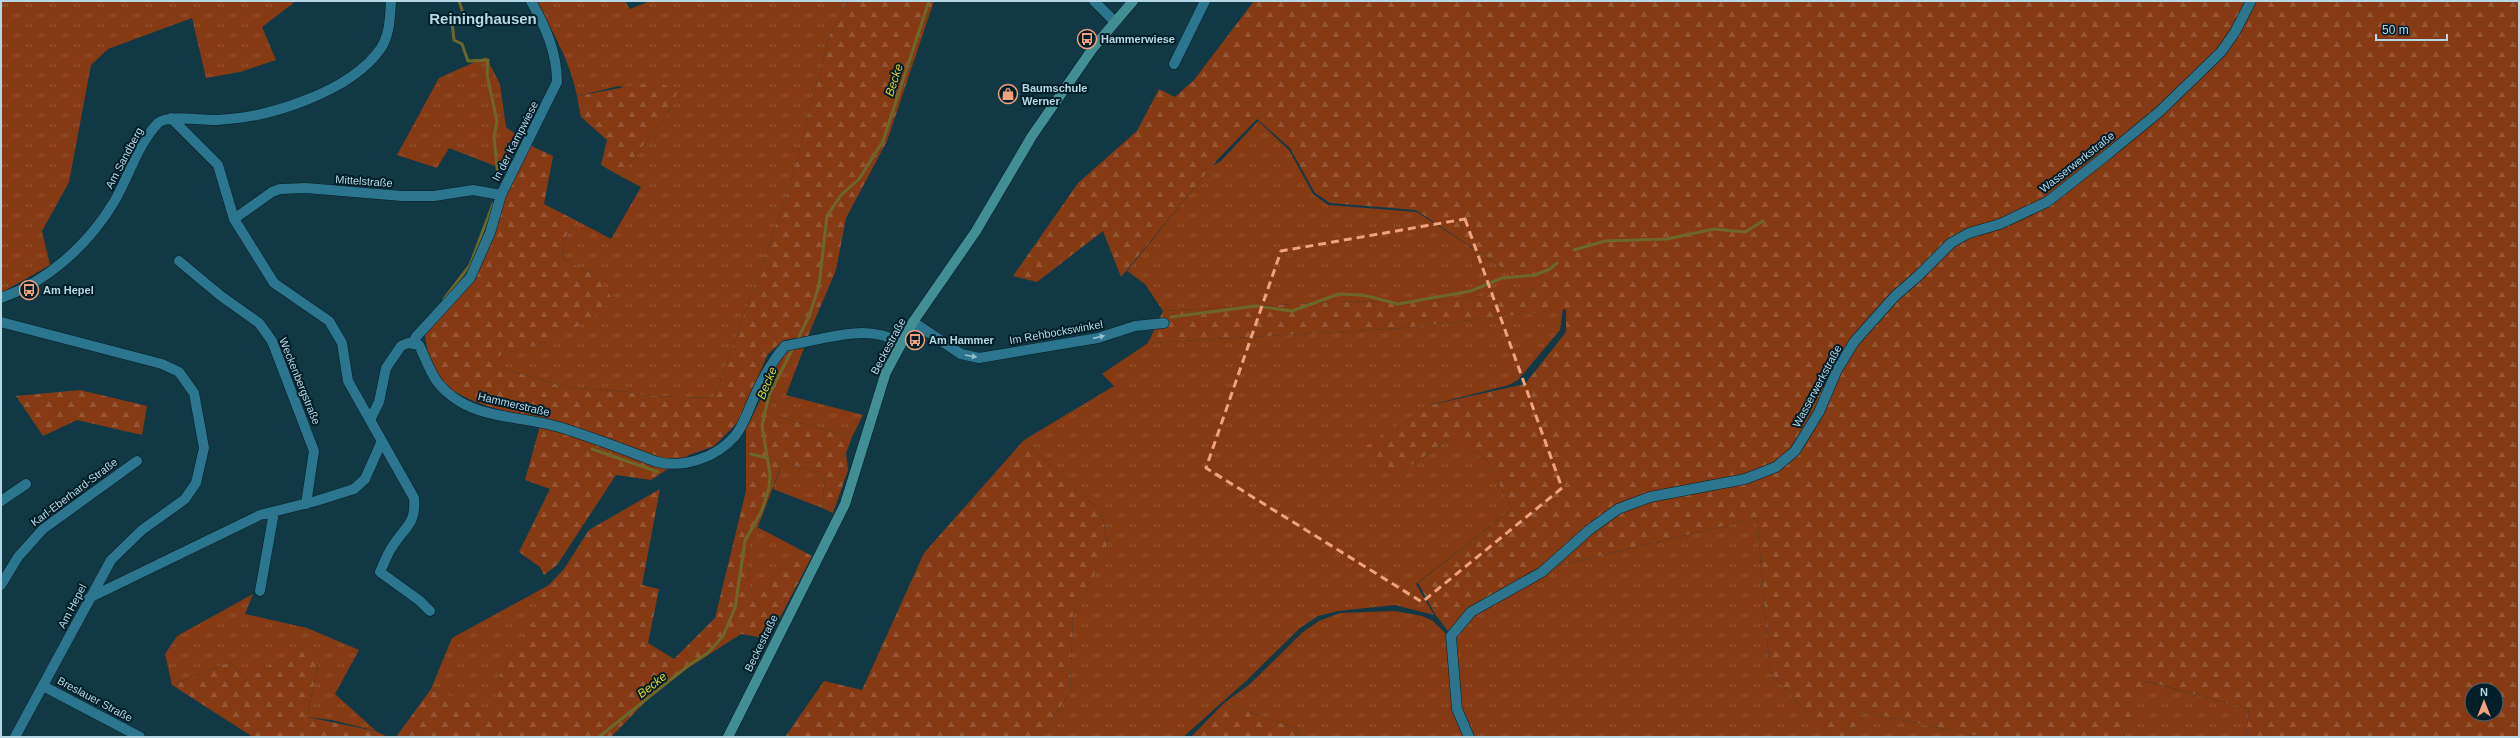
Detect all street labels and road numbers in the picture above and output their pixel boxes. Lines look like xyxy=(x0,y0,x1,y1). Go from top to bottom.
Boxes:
street label: In der Kampwiese xyxy=(490,99,540,183)
street label: Am Sandberg xyxy=(103,125,145,191)
street label: Wasserwerkstraße xyxy=(2037,129,2117,195)
street label: Mittelstraße xyxy=(335,173,393,189)
street label: Beckestraße xyxy=(868,316,908,376)
street label: Im Rehbockswinkel xyxy=(1008,318,1104,346)
street label: Weckenbergstraße xyxy=(277,336,323,426)
street label: Wasserwerkstraße xyxy=(1790,343,1844,429)
street label: Hammerstraße xyxy=(477,390,551,418)
street label: Karl-Eberhard-Straße xyxy=(28,456,120,528)
street label: Am Hepel xyxy=(55,582,89,630)
street label: Beckestraße xyxy=(742,613,780,673)
street label: Breslauer Straße xyxy=(55,674,135,724)

